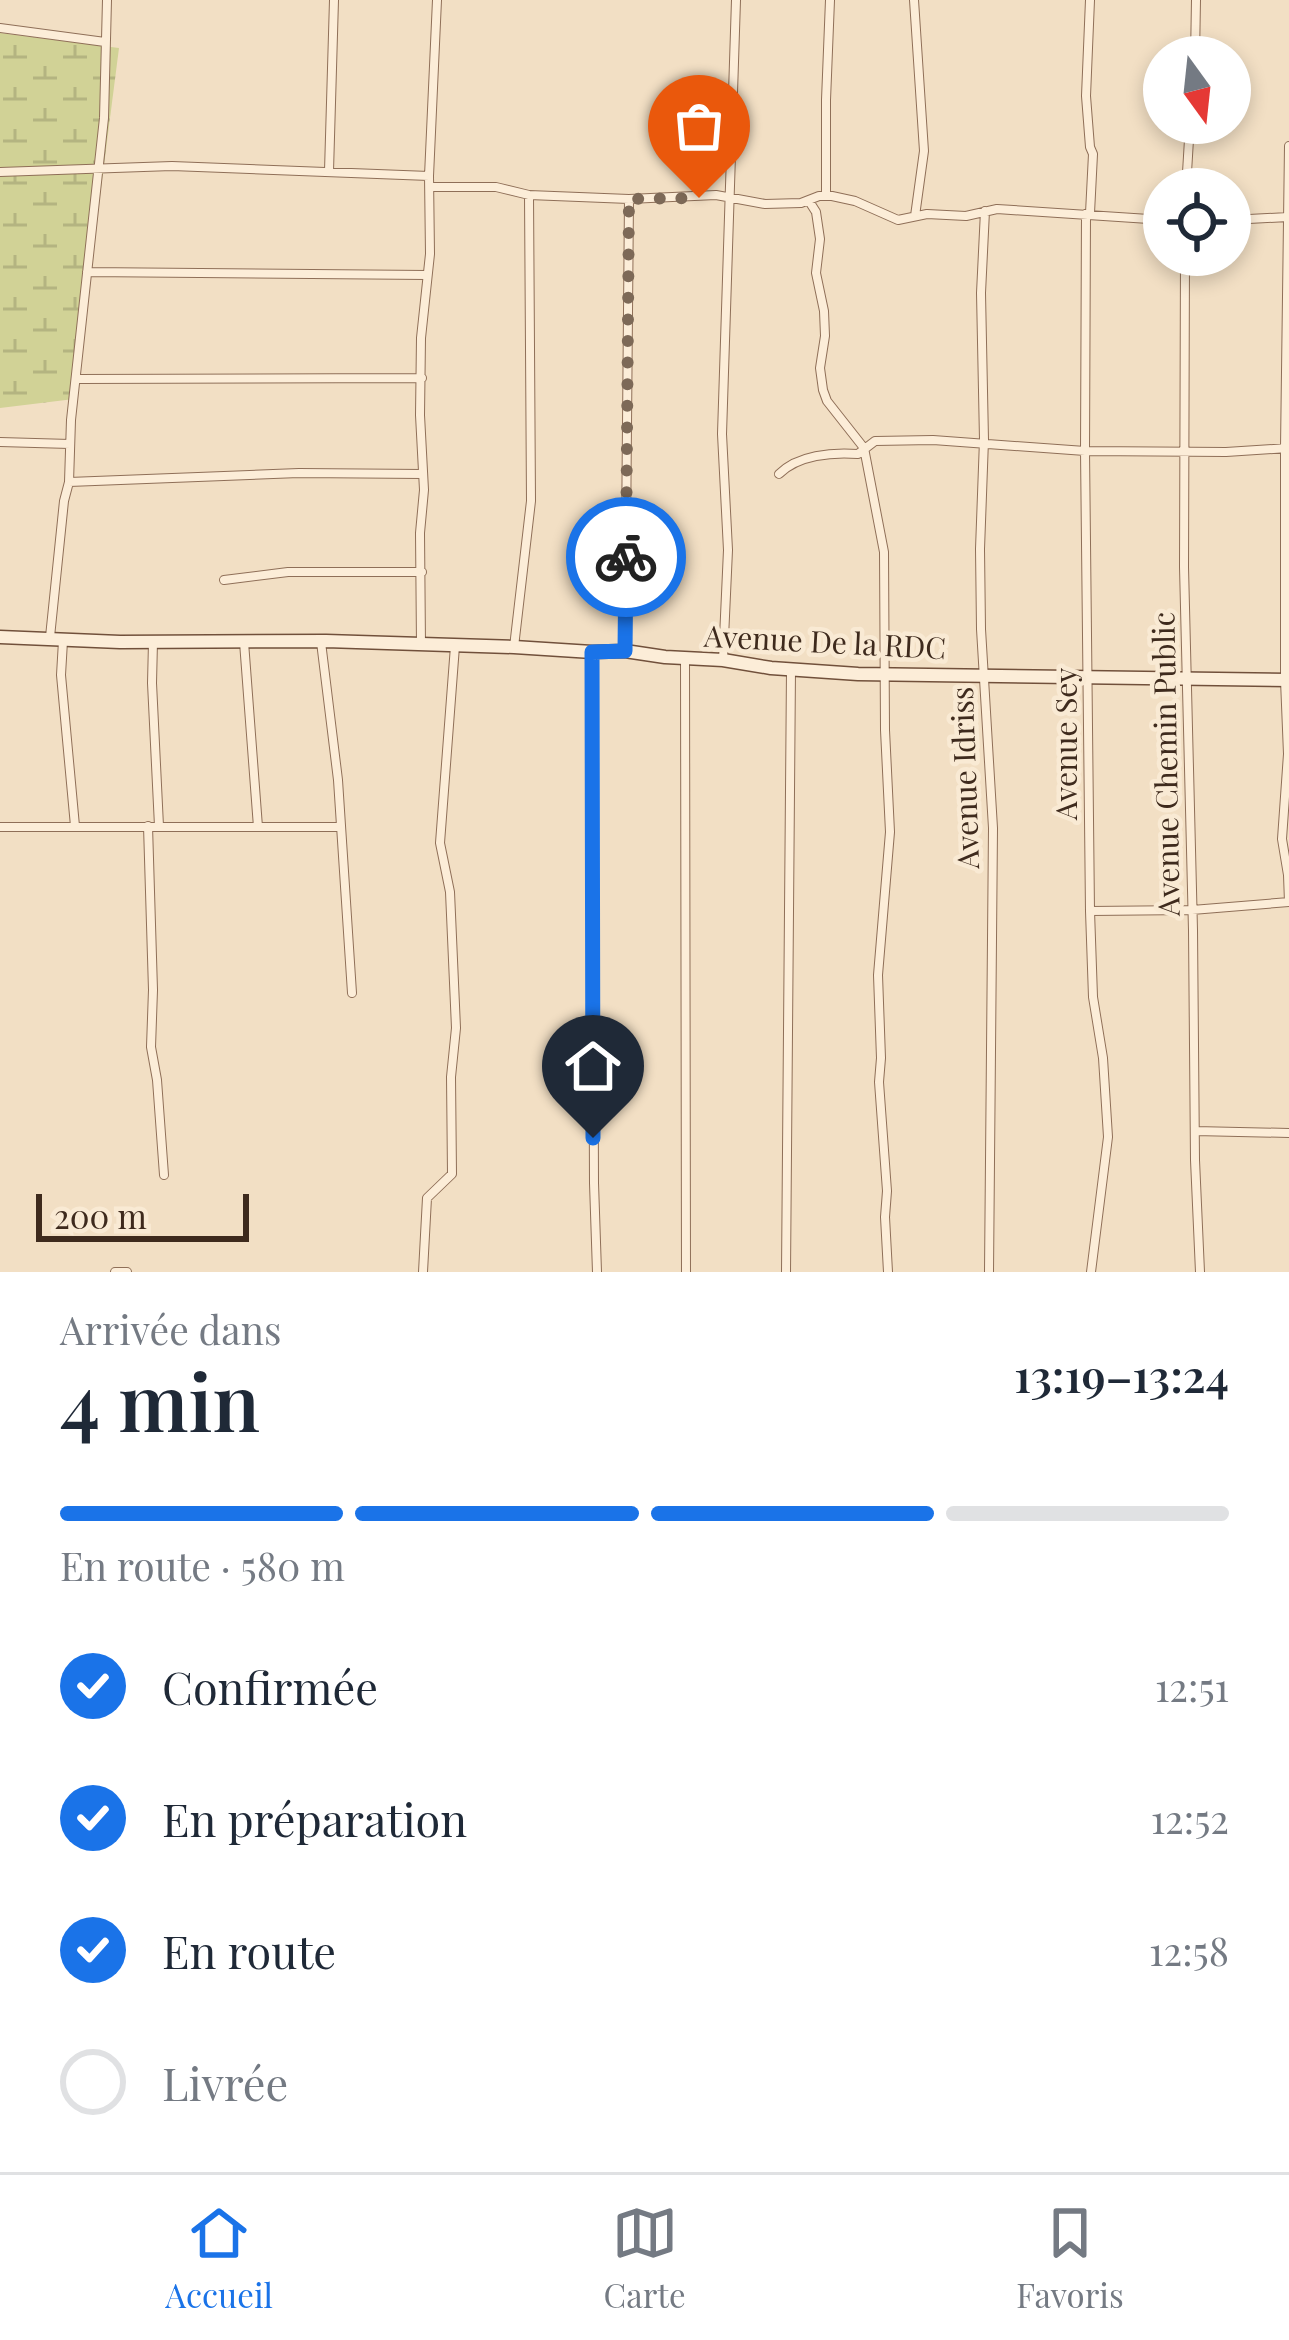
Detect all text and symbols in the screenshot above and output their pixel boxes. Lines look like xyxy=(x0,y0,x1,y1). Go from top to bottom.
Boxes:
north arrow xyxy=(1143,36,1251,144)
map controls xyxy=(1143,36,1251,276)
pin xyxy=(648,75,750,198)
icon: bag xyxy=(666,93,732,159)
button: locate xyxy=(1143,168,1251,276)
courier xyxy=(566,497,686,617)
icon: bike xyxy=(593,524,659,590)
street label: Avenue Chemin Public xyxy=(1142,612,1188,917)
street label: Avenue De la RDC xyxy=(702,615,947,667)
street label: Avenue Sey xyxy=(1045,668,1085,821)
street label: Avenue Idriss xyxy=(941,686,987,871)
pin xyxy=(542,1015,644,1138)
icon: home xyxy=(560,1033,626,1099)
scale bar xyxy=(36,1188,249,1241)
text: 200 m xyxy=(54,1193,147,1237)
text: Arrivée dans xyxy=(60,1303,281,1355)
text: 13:19–13:24 xyxy=(1014,1344,1229,1404)
text: 4 min xyxy=(60,1348,260,1452)
text: En route · 580 m xyxy=(60,1539,345,1591)
icon: check xyxy=(60,1653,126,1719)
text: Confirmée xyxy=(162,1656,378,1716)
text: 12:51 xyxy=(1155,1660,1229,1712)
icon: check xyxy=(60,1785,126,1851)
text: En préparation xyxy=(162,1788,467,1848)
text: 12:52 xyxy=(1151,1792,1229,1844)
icon: check xyxy=(60,1917,126,1983)
text: En route xyxy=(162,1920,336,1980)
text: 12:58 xyxy=(1149,1924,1229,1976)
text: Livrée xyxy=(162,2052,288,2112)
tab: Accueil xyxy=(165,2200,273,2316)
tab: Carte xyxy=(604,2200,686,2316)
tab: Favoris xyxy=(1016,2200,1124,2316)

